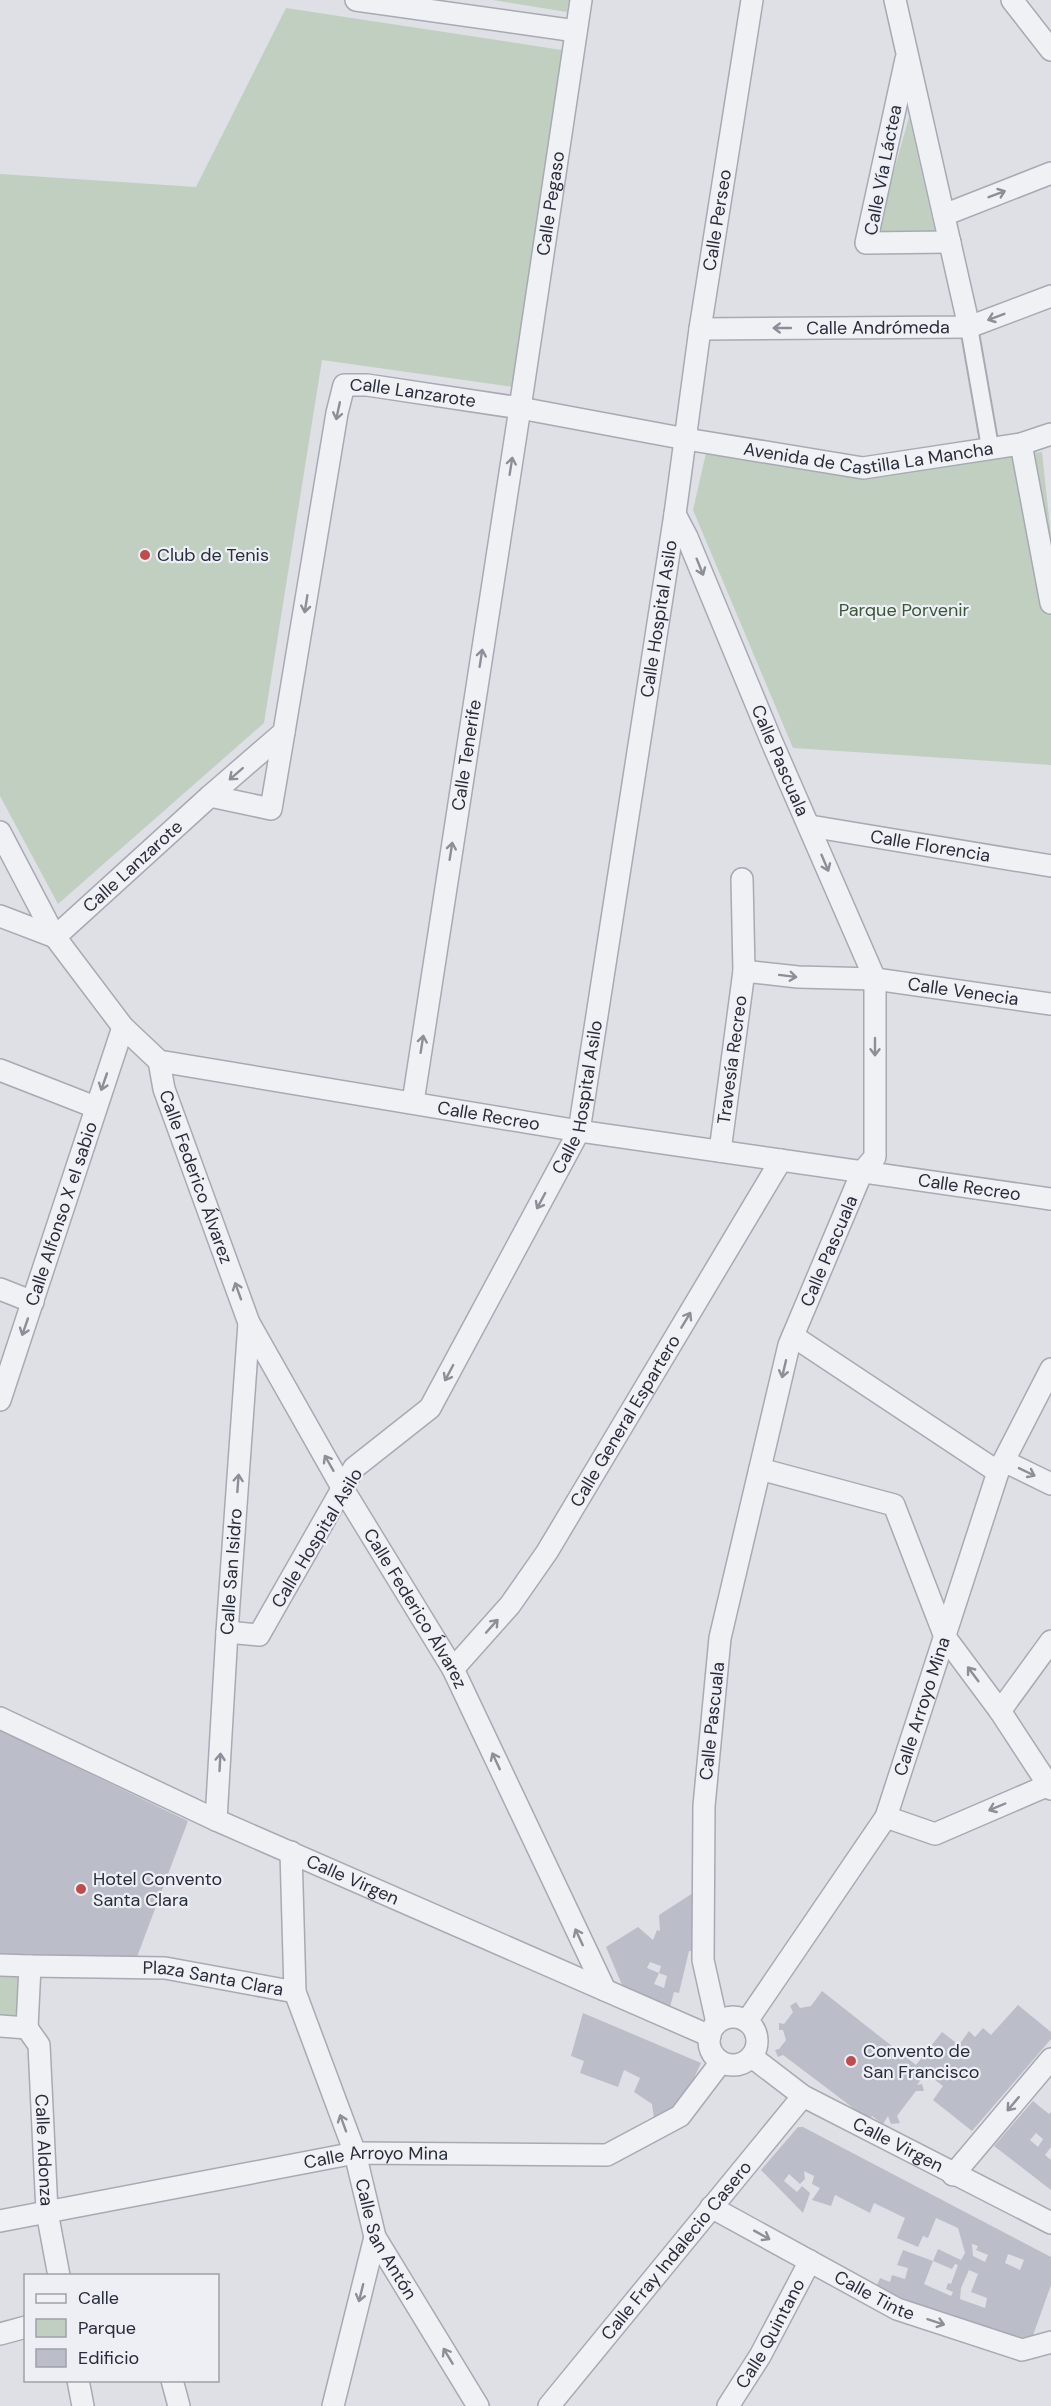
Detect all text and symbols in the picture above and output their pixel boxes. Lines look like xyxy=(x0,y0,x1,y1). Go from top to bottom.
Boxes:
street label: Calle Vía Láctea xyxy=(859,103,907,237)
street label: Calle Pegaso xyxy=(531,150,570,257)
street label: Calle Perseo xyxy=(697,168,737,273)
one-way arrow xyxy=(988,188,1006,199)
one-way arrow xyxy=(988,312,1006,323)
street label: Calle Andrómeda xyxy=(806,315,950,340)
one-way arrow xyxy=(773,322,793,334)
street label: Calle Lanzarote xyxy=(350,372,478,413)
one-way arrow xyxy=(332,401,343,421)
street label: Avenida de Castilla La Mancha xyxy=(742,436,995,480)
one-way arrow xyxy=(506,456,517,476)
street label: Calle Hospital Asilo xyxy=(635,538,683,699)
place label: Club de Tenis xyxy=(157,543,269,567)
marker: Club de Tenis xyxy=(138,548,152,562)
one-way arrow xyxy=(695,557,706,576)
one-way arrow xyxy=(300,593,311,613)
park label: Parque Porvenir xyxy=(839,598,970,622)
one-way arrow xyxy=(476,649,487,669)
street label: Calle Tenerife xyxy=(446,698,487,812)
street label: Calle Pascuala xyxy=(746,701,815,820)
one-way arrow xyxy=(228,768,244,781)
street label: Calle Lanzarote xyxy=(78,815,188,918)
street label: Calle Florencia xyxy=(868,824,992,868)
one-way arrow xyxy=(445,842,456,861)
one-way arrow xyxy=(820,853,831,871)
one-way arrow xyxy=(777,971,797,982)
street label: Calle Venecia xyxy=(906,972,1020,1011)
street label: Travesía Recreo xyxy=(712,994,753,1126)
street label: Calle Hospital Asilo xyxy=(546,1019,608,1178)
one-way arrow xyxy=(416,1035,427,1054)
one-way arrow xyxy=(869,1037,881,1057)
one-way arrow xyxy=(97,1072,108,1091)
street label: Calle Federico Álvarez xyxy=(153,1087,238,1267)
street label: Calle Recreo xyxy=(435,1096,542,1136)
street label: Calle Alfonso X el sabio xyxy=(20,1119,103,1309)
street label: Calle Recreo xyxy=(916,1168,1022,1207)
one-way arrow xyxy=(535,1192,547,1209)
street label: Calle Pascuala xyxy=(795,1192,863,1310)
one-way arrow xyxy=(231,1282,242,1301)
one-way arrow xyxy=(680,1312,692,1329)
one-way arrow xyxy=(18,1317,29,1336)
street label: Calle General Espartero xyxy=(565,1330,686,1511)
one-way arrow xyxy=(777,1359,789,1378)
one-way arrow xyxy=(443,1363,454,1381)
one-way arrow xyxy=(322,1455,334,1472)
street label: Calle Hospital Asilo xyxy=(266,1464,368,1612)
one-way arrow xyxy=(1018,1467,1036,1479)
one-way arrow xyxy=(233,1474,244,1494)
street label: Calle San Isidro xyxy=(215,1507,248,1636)
street label: Calle Federico Álvarez xyxy=(358,1524,473,1693)
one-way arrow xyxy=(485,1619,499,1634)
street label: Calle Arroyo Mina xyxy=(888,1634,956,1779)
street label: Calle Pascuala xyxy=(694,1661,730,1781)
one-way arrow xyxy=(966,1666,979,1682)
one-way arrow xyxy=(214,1752,225,1772)
one-way arrow xyxy=(490,1752,502,1770)
one-way arrow xyxy=(989,1802,1007,1813)
street label: Calle Virgen xyxy=(303,1849,403,1911)
place label: Hotel Convento Santa Clara xyxy=(93,1867,222,1912)
marker: Hotel Convento Santa Clara xyxy=(74,1882,88,1896)
one-way arrow xyxy=(573,1928,585,1946)
street label: Plaza Santa Clara xyxy=(143,1956,285,2002)
place label: Convento de San Francisco xyxy=(863,2039,979,2084)
marker: Convento de San Francisco xyxy=(844,2054,858,2068)
street label: Calle Aldonza xyxy=(29,2094,59,2207)
one-way arrow xyxy=(1006,2096,1020,2111)
street label: Calle Virgen xyxy=(849,2111,948,2178)
one-way arrow xyxy=(337,2114,348,2133)
street label: Calle Arroyo Mina xyxy=(302,2140,448,2175)
street label: Calle Fray Indalecio Casero xyxy=(596,2156,757,2345)
street label: Calle San Antón xyxy=(349,2176,422,2304)
one-way arrow xyxy=(753,2229,770,2241)
street label: Calle Tinte xyxy=(830,2265,918,2326)
legend xyxy=(24,2274,219,2382)
street label: Calle Quintano xyxy=(730,2274,811,2393)
one-way arrow xyxy=(354,2284,366,2303)
text: Calle xyxy=(78,2286,119,2310)
text: Parque xyxy=(78,2316,136,2340)
one-way arrow xyxy=(926,2317,945,2328)
text: Edificio xyxy=(78,2346,139,2370)
one-way arrow xyxy=(441,2348,453,2365)

